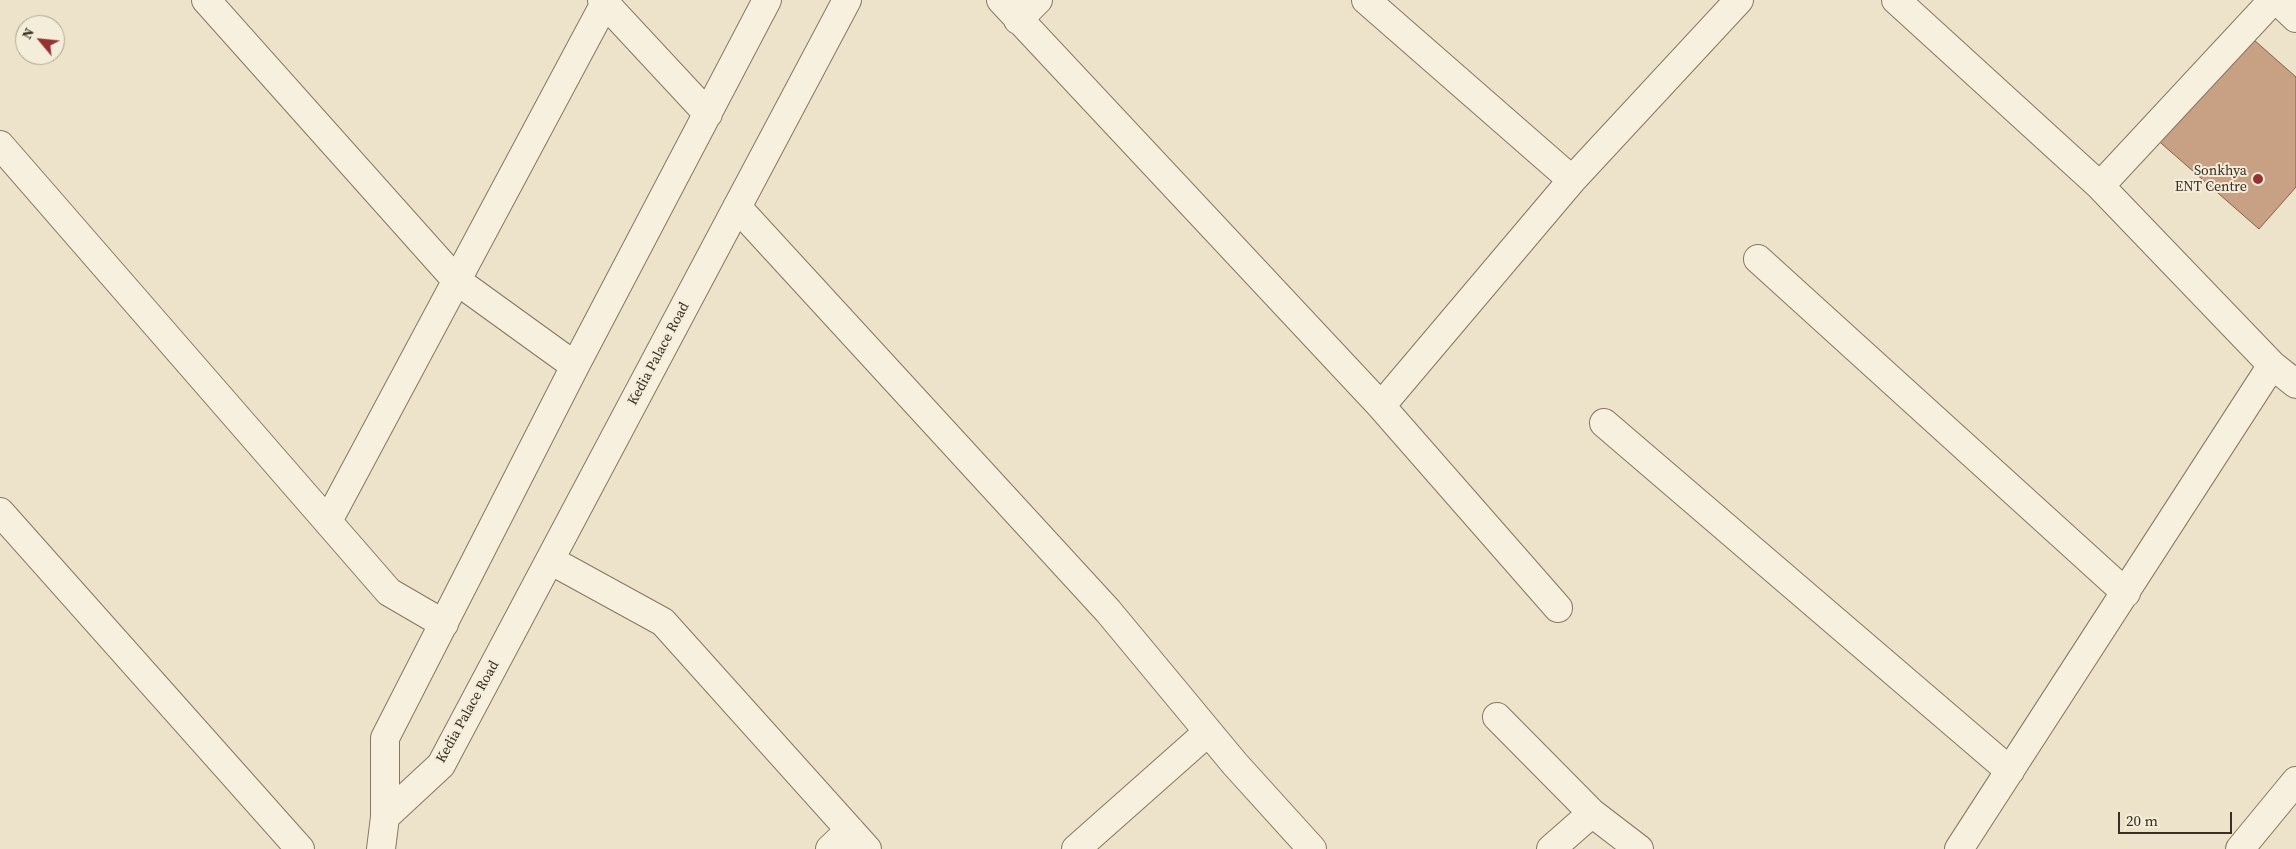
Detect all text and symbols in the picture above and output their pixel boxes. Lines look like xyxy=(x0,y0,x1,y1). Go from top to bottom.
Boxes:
north arrow xyxy=(15,15,65,65)
text: N xyxy=(16,24,39,43)
place label: Sonkhya ENT Centre xyxy=(2175,163,2247,196)
marker: Sonkhya ENT Centre xyxy=(2251,172,2265,186)
street label: Kedia Palace Road xyxy=(625,300,693,408)
street label: Kedia Palace Road xyxy=(433,658,503,766)
scale bar xyxy=(2121,802,2235,834)
text: 20 m xyxy=(2126,810,2158,831)

